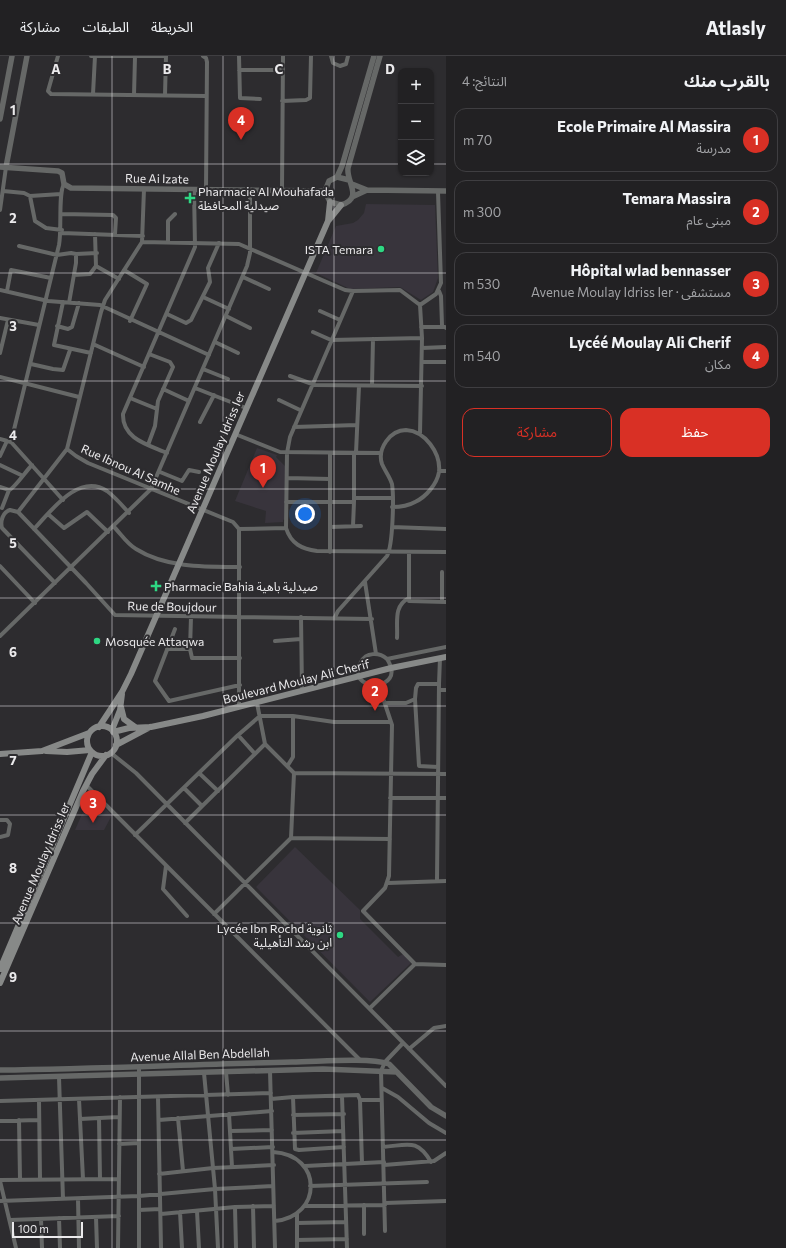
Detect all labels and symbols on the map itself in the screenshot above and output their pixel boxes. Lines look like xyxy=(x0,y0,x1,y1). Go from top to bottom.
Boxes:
text: A xyxy=(51,61,61,77)
text: B xyxy=(163,61,172,77)
text: C xyxy=(275,61,284,77)
text: D xyxy=(385,61,395,77)
text: 1 xyxy=(10,102,16,118)
pin: 4 xyxy=(228,107,254,140)
street label: Rue Ai Izate xyxy=(125,170,189,186)
place label: Pharmacie Al Mouhafada صيدلية المحافظة xyxy=(198,184,334,213)
marker: Pharmacie Al Mouhafada صيدلية المحافظة xyxy=(185,193,195,203)
text: 2 xyxy=(9,210,17,226)
place label: ISTA Temara xyxy=(305,242,373,256)
marker: ISTA Temara xyxy=(376,244,386,254)
text: 3 xyxy=(9,318,17,334)
street label: Avenue Moulay Idriss Ier xyxy=(183,389,247,515)
text: 4 xyxy=(9,427,17,443)
street label: Rue Ibnou Al Samhe xyxy=(79,441,183,497)
pin: 1 xyxy=(250,455,276,488)
your location xyxy=(295,504,315,524)
text: 5 xyxy=(9,535,17,551)
place label: Pharmacie Bahia صيدلية باهية xyxy=(164,579,318,594)
marker: Pharmacie Bahia صيدلية باهية xyxy=(151,581,161,591)
street label: Rue de Boujdour xyxy=(127,598,217,614)
place label: Mosquée Attaqwa xyxy=(105,634,204,648)
marker: Mosquée Attaqwa xyxy=(92,636,102,646)
text: 6 xyxy=(9,644,17,660)
street label: Boulevard Moulay Ali Cherif xyxy=(221,656,371,706)
pin: 2 xyxy=(362,678,388,711)
text: 7 xyxy=(9,752,17,768)
pin: 3 xyxy=(80,790,106,823)
street label: Avenue Moulay Idriss Ier xyxy=(8,800,72,926)
text: 8 xyxy=(9,860,17,876)
place label: Lycée Ibn Rochd ثانوية ابن رشد التأهيلية xyxy=(217,921,332,950)
marker: Lycée Ibn Rochd ثانوية ابن رشد التأهيلية xyxy=(335,930,345,940)
text: 9 xyxy=(9,969,17,985)
street label: Avenue Allal Ben Abdellah xyxy=(130,1045,270,1063)
scale bar xyxy=(12,1220,83,1239)

